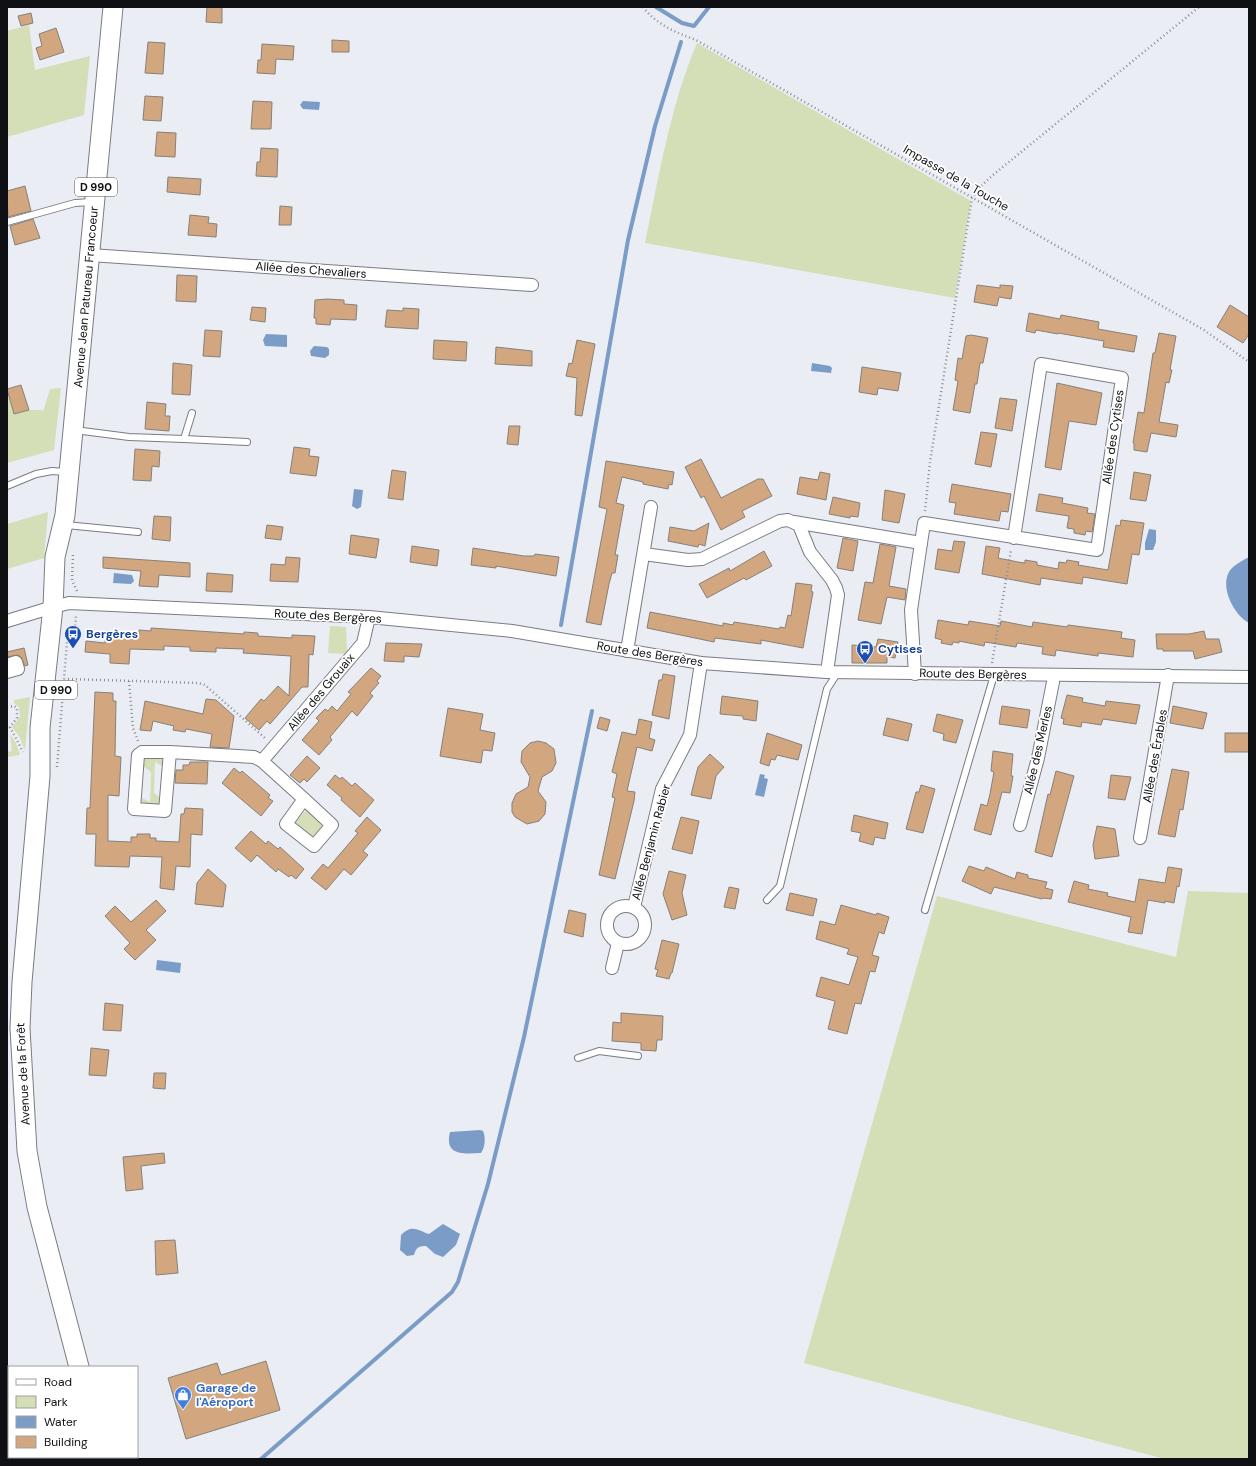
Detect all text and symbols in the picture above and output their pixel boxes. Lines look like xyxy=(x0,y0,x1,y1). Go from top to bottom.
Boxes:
street label: Impasse de la Touche xyxy=(900,141,1012,215)
road number: D 990 xyxy=(75,178,117,196)
street label: Avenue Jean Patureau Francoeur xyxy=(70,205,102,388)
street label: Allée des Chevaliers xyxy=(255,258,367,282)
street label: Allée des Cytises xyxy=(1098,389,1128,485)
street label: Route des Bergères xyxy=(274,605,382,627)
bus stop icon: Bergères xyxy=(63,624,83,649)
place label: Bergères xyxy=(86,626,138,642)
street label: Route des Bergères xyxy=(596,638,704,670)
bus stop icon: Cytises xyxy=(855,639,875,664)
place label: Cytises xyxy=(878,641,923,657)
street label: Allée des Grouaix xyxy=(284,650,358,734)
street label: Route des Bergères xyxy=(919,665,1027,683)
road number: D 990 xyxy=(35,681,77,699)
street label: Allée des Merles xyxy=(1020,704,1056,796)
street label: Allée des Érables xyxy=(1139,708,1171,804)
street label: Allée Benjamin Rabier xyxy=(628,782,674,902)
street label: Avenue de la Forêt xyxy=(12,1022,34,1126)
legend xyxy=(8,1366,138,1458)
text: Road xyxy=(44,1374,72,1390)
place label: Garage de l'Aéroport xyxy=(196,1380,256,1410)
shop icon: Garage de l'Aéroport xyxy=(173,1385,193,1410)
text: Park xyxy=(44,1394,68,1410)
text: Water xyxy=(44,1414,78,1430)
text: Building xyxy=(44,1434,88,1450)

